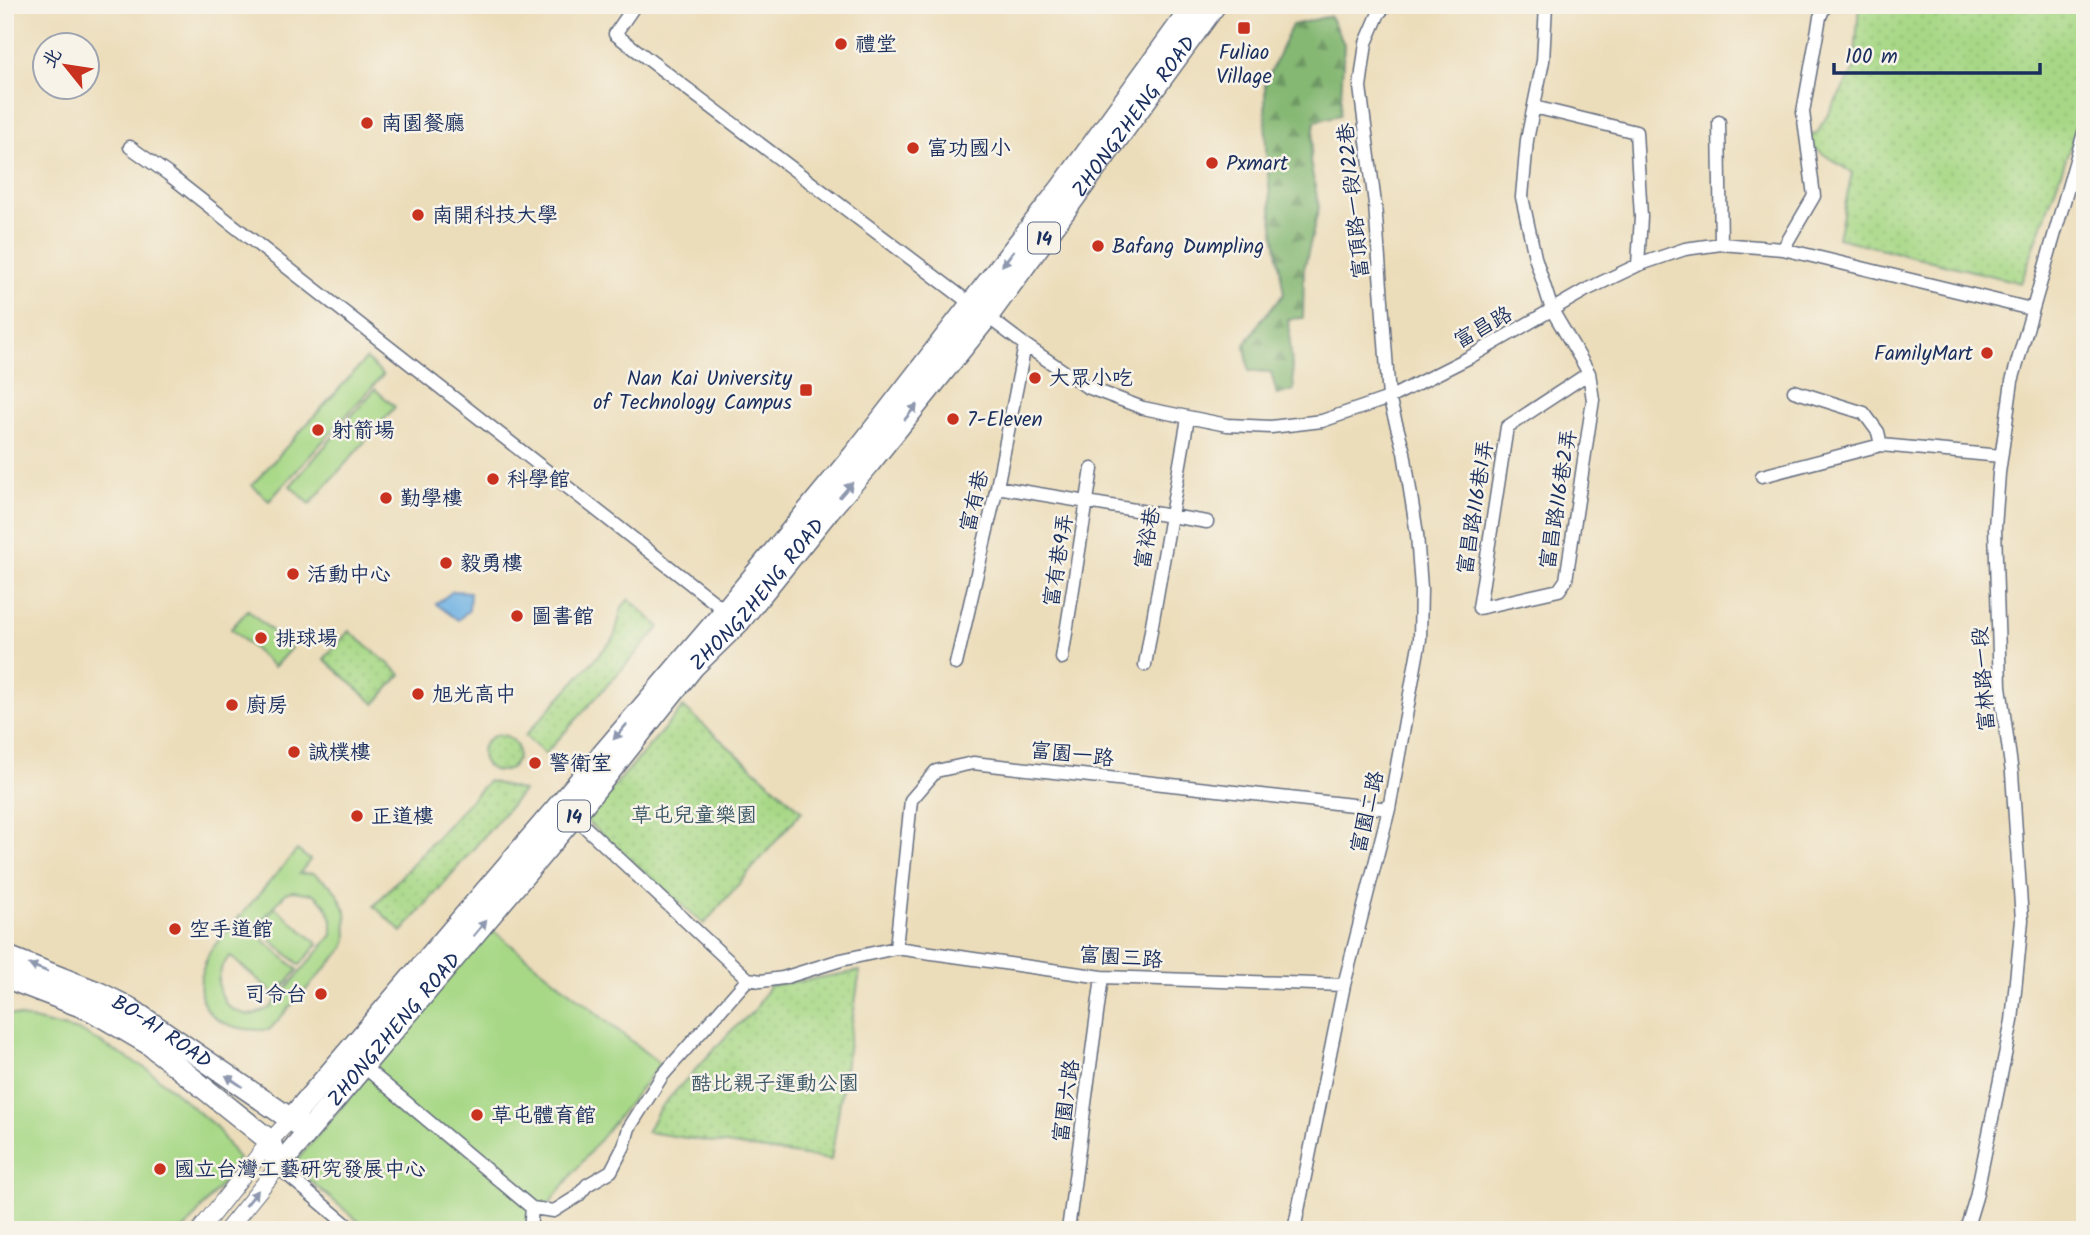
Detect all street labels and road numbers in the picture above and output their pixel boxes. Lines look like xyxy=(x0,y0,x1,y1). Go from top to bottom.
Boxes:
street label: ZHONGZHENG ROAD xyxy=(1065,29,1205,205)
street label: 富頂路一段122巷 xyxy=(1330,121,1379,281)
road number: 14 xyxy=(1028,222,1060,254)
street label: 富昌路 xyxy=(1448,299,1519,358)
street label: 富昌路116巷2弄 xyxy=(1532,426,1587,572)
street label: 富昌路116巷1弄 xyxy=(1450,437,1503,577)
street label: 富有巷 xyxy=(952,467,999,536)
street label: 富裕巷 xyxy=(1127,504,1170,572)
street label: 富有巷9弄 xyxy=(1036,511,1083,609)
street label: ZHONGZHENG ROAD xyxy=(683,512,834,680)
street label: 富林路一段 xyxy=(1964,625,2005,732)
street label: 富園一路 xyxy=(1028,735,1115,776)
street label: 富園二路 xyxy=(1343,768,1394,857)
road number: 14 xyxy=(558,800,590,832)
street label: 富園三路 xyxy=(1078,939,1164,978)
street label: ZHONGZHENG ROAD xyxy=(320,946,470,1115)
street label: BO-AI ROAD xyxy=(106,987,218,1078)
street label: 富園六路 xyxy=(1045,1057,1090,1145)

